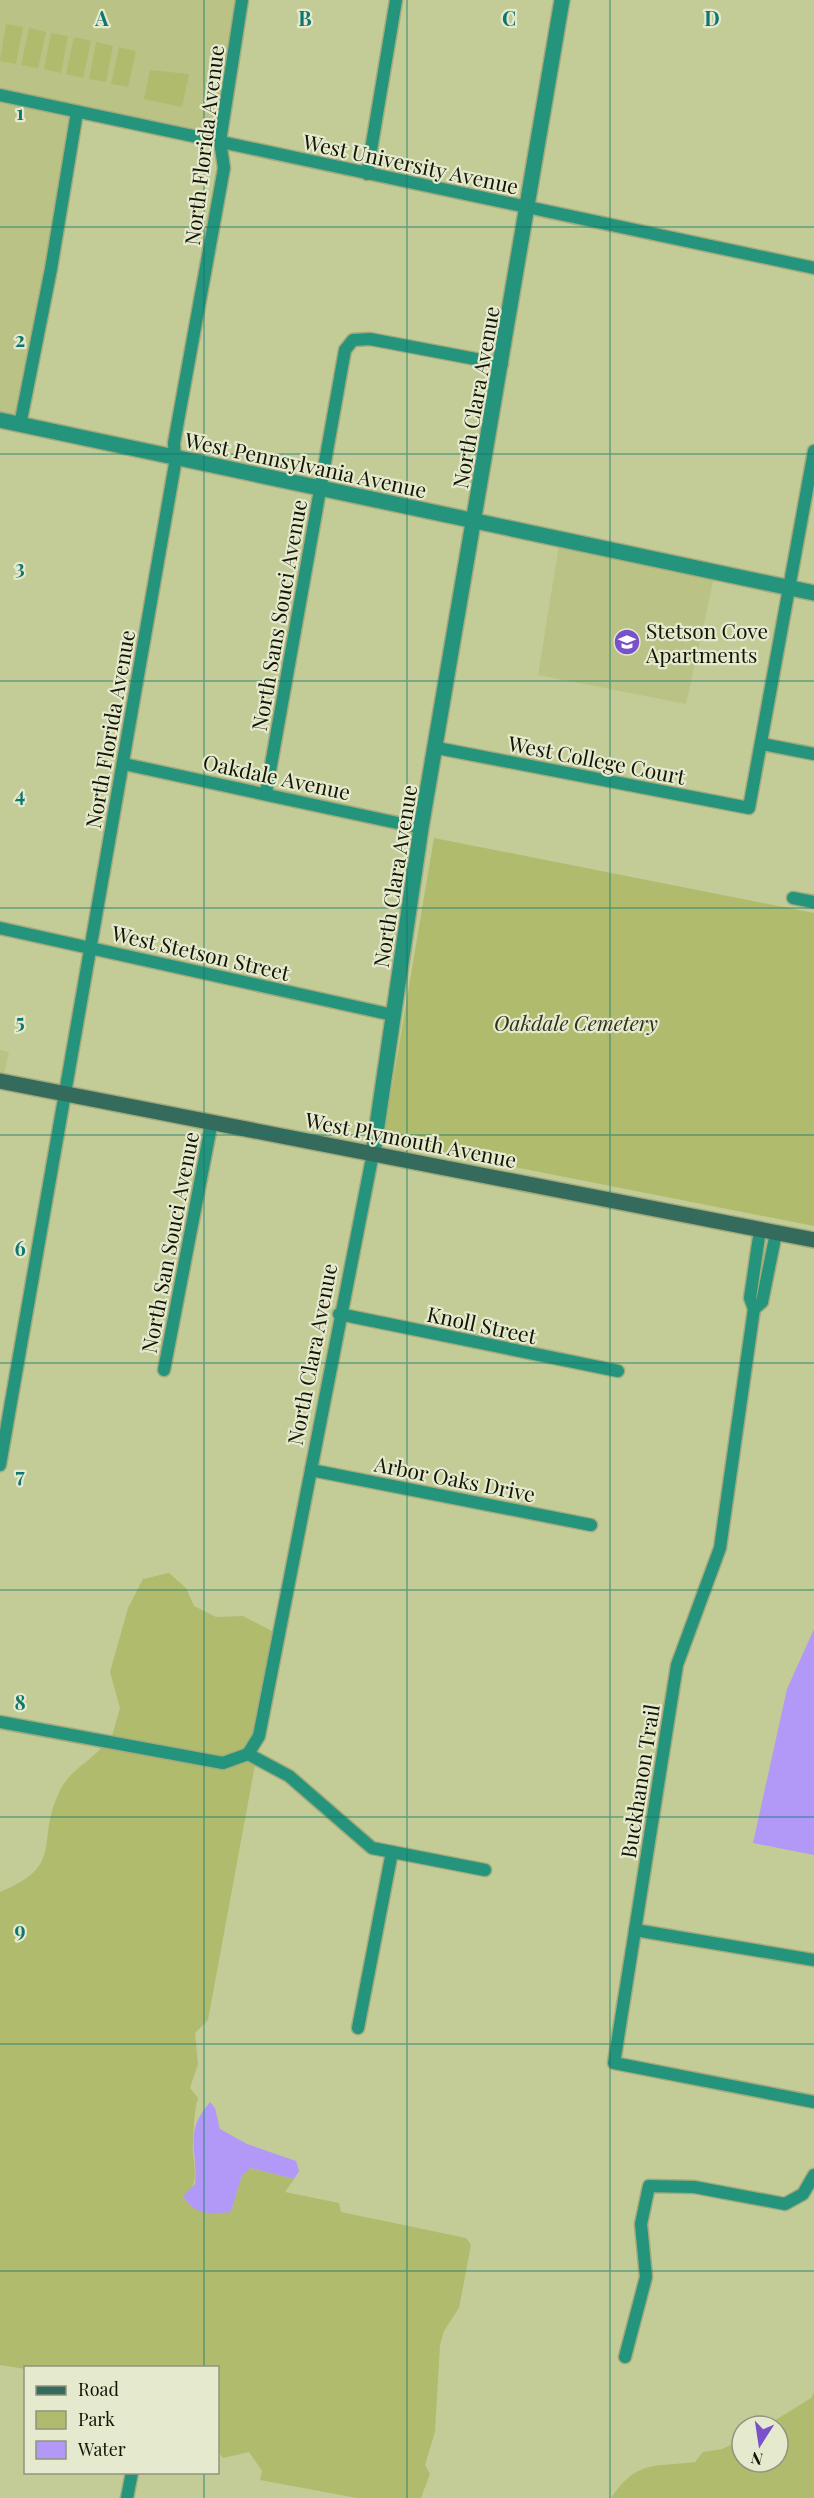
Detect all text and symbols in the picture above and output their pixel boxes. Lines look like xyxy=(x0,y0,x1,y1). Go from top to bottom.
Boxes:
text: A xyxy=(94,4,109,31)
text: B xyxy=(298,4,312,31)
text: C xyxy=(502,4,516,31)
text: D xyxy=(704,4,720,31)
street label: North Florida Avenue xyxy=(177,43,229,247)
text: 1 xyxy=(16,98,24,125)
street label: West University Avenue xyxy=(300,126,521,200)
street label: North Clara Avenue xyxy=(445,304,505,490)
text: 2 xyxy=(15,325,25,352)
street label: West Pennsylvania Avenue xyxy=(182,424,429,503)
street label: North Sans Souci Avenue xyxy=(244,497,312,733)
text: 3 xyxy=(15,553,25,580)
place label: Stetson Cove Apartments xyxy=(645,616,768,668)
school or university icon: Stetson Cove Apartments xyxy=(612,627,642,657)
street label: North Florida Avenue xyxy=(78,628,140,830)
street label: West College Court xyxy=(505,728,688,790)
street label: Oakdale Avenue xyxy=(201,747,353,805)
text: 4 xyxy=(15,780,25,807)
street label: North Clara Avenue xyxy=(366,783,422,969)
street label: West Stetson Street xyxy=(108,918,293,986)
text: 5 xyxy=(15,1007,25,1034)
park label: Oakdale Cemetery xyxy=(494,1008,658,1036)
street label: West Plymouth Avenue xyxy=(302,1105,519,1173)
street label: North San Souci Avenue xyxy=(134,1129,204,1355)
text: 6 xyxy=(14,1234,26,1261)
street label: North Clara Avenue xyxy=(280,1261,342,1447)
street label: Knoll Street xyxy=(425,1299,540,1349)
street label: Arbor Oaks Drive xyxy=(371,1448,538,1507)
text: 7 xyxy=(15,1461,25,1488)
text: 8 xyxy=(14,1688,26,1715)
street label: Buckhanon Trail xyxy=(613,1702,665,1860)
text: 9 xyxy=(14,1915,26,1942)
legend xyxy=(24,2366,219,2474)
text: Road xyxy=(78,2377,119,2401)
text: Park xyxy=(78,2407,115,2431)
north arrow xyxy=(730,2414,790,2474)
text: Water xyxy=(77,2437,126,2461)
text: N xyxy=(749,2448,765,2471)

